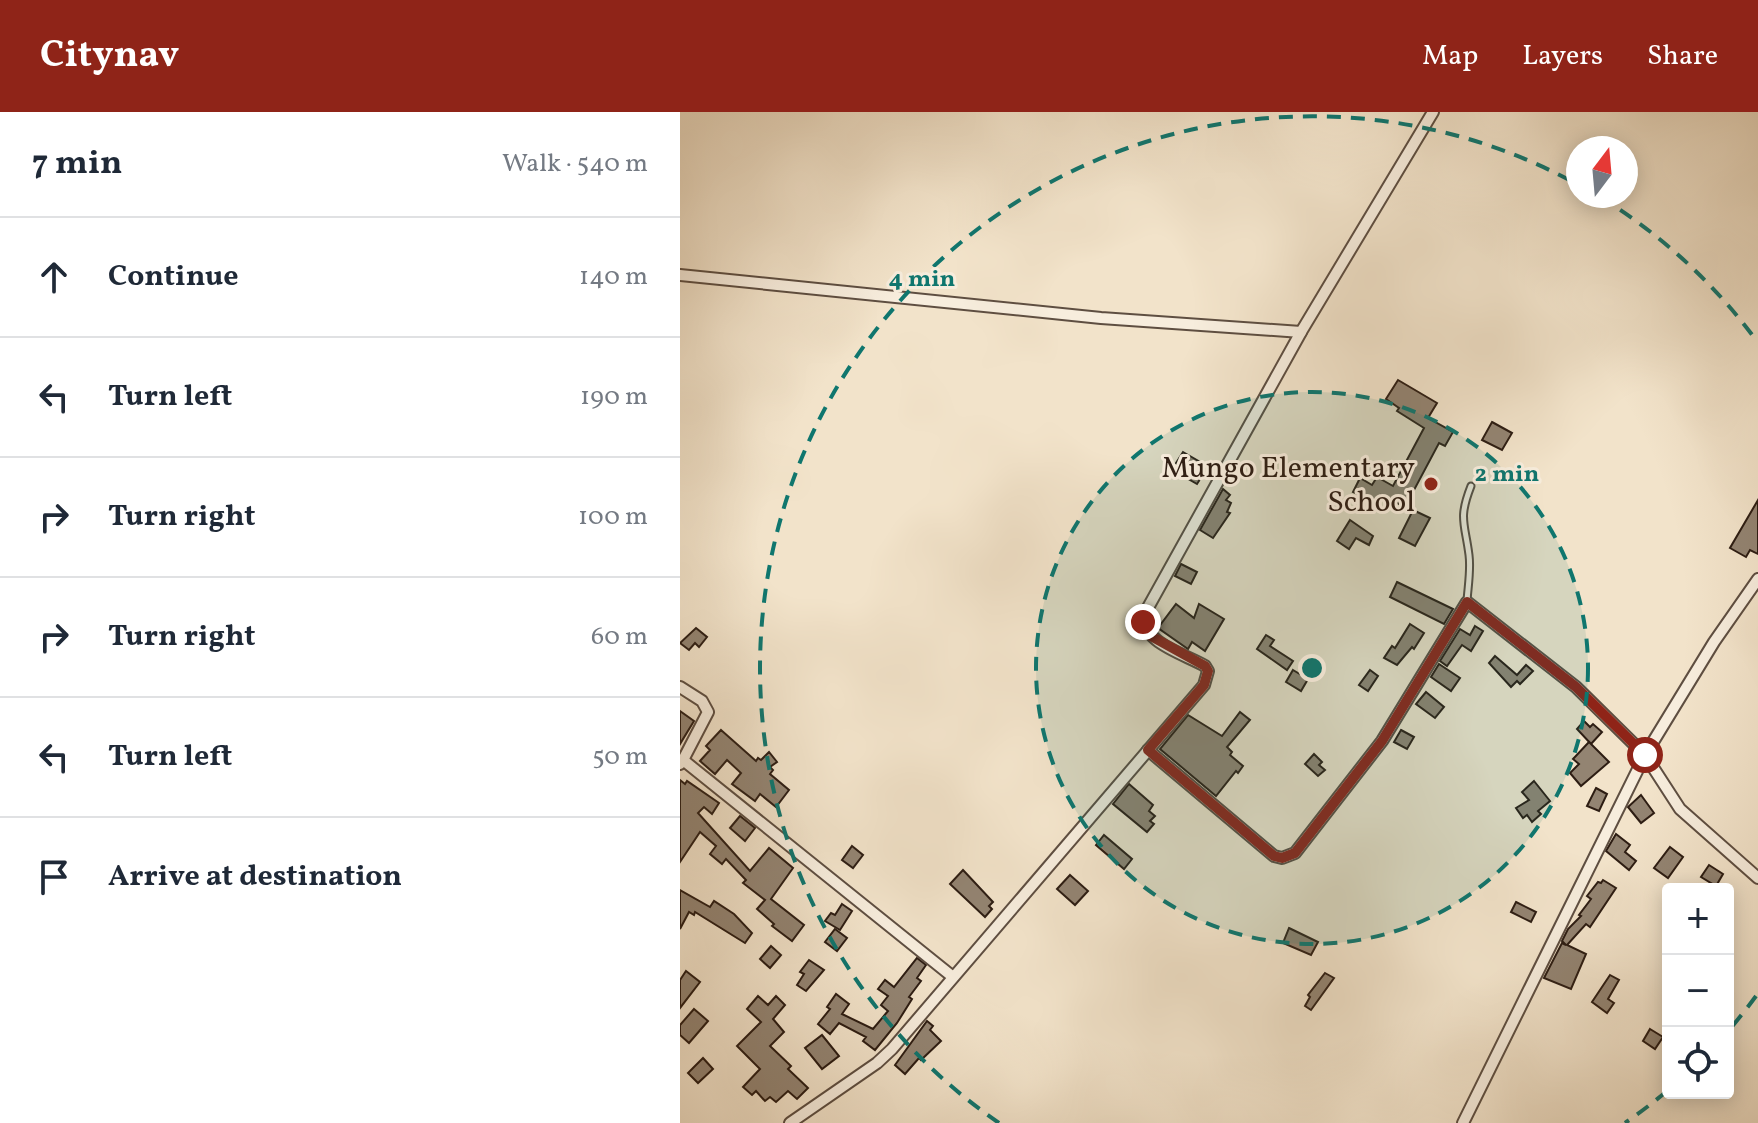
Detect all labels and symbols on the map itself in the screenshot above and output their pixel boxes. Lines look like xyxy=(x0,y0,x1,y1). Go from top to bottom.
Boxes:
north arrow xyxy=(1566,136,1638,208)
text: 4 min xyxy=(889,263,956,297)
place label: Mungo Elementary School xyxy=(1161,448,1415,524)
text: 2 min xyxy=(1475,458,1540,492)
marker: Mungo Elementary School xyxy=(1422,475,1440,493)
route end xyxy=(1125,604,1161,640)
centre of rings xyxy=(1298,654,1326,682)
route start xyxy=(1627,737,1663,773)

